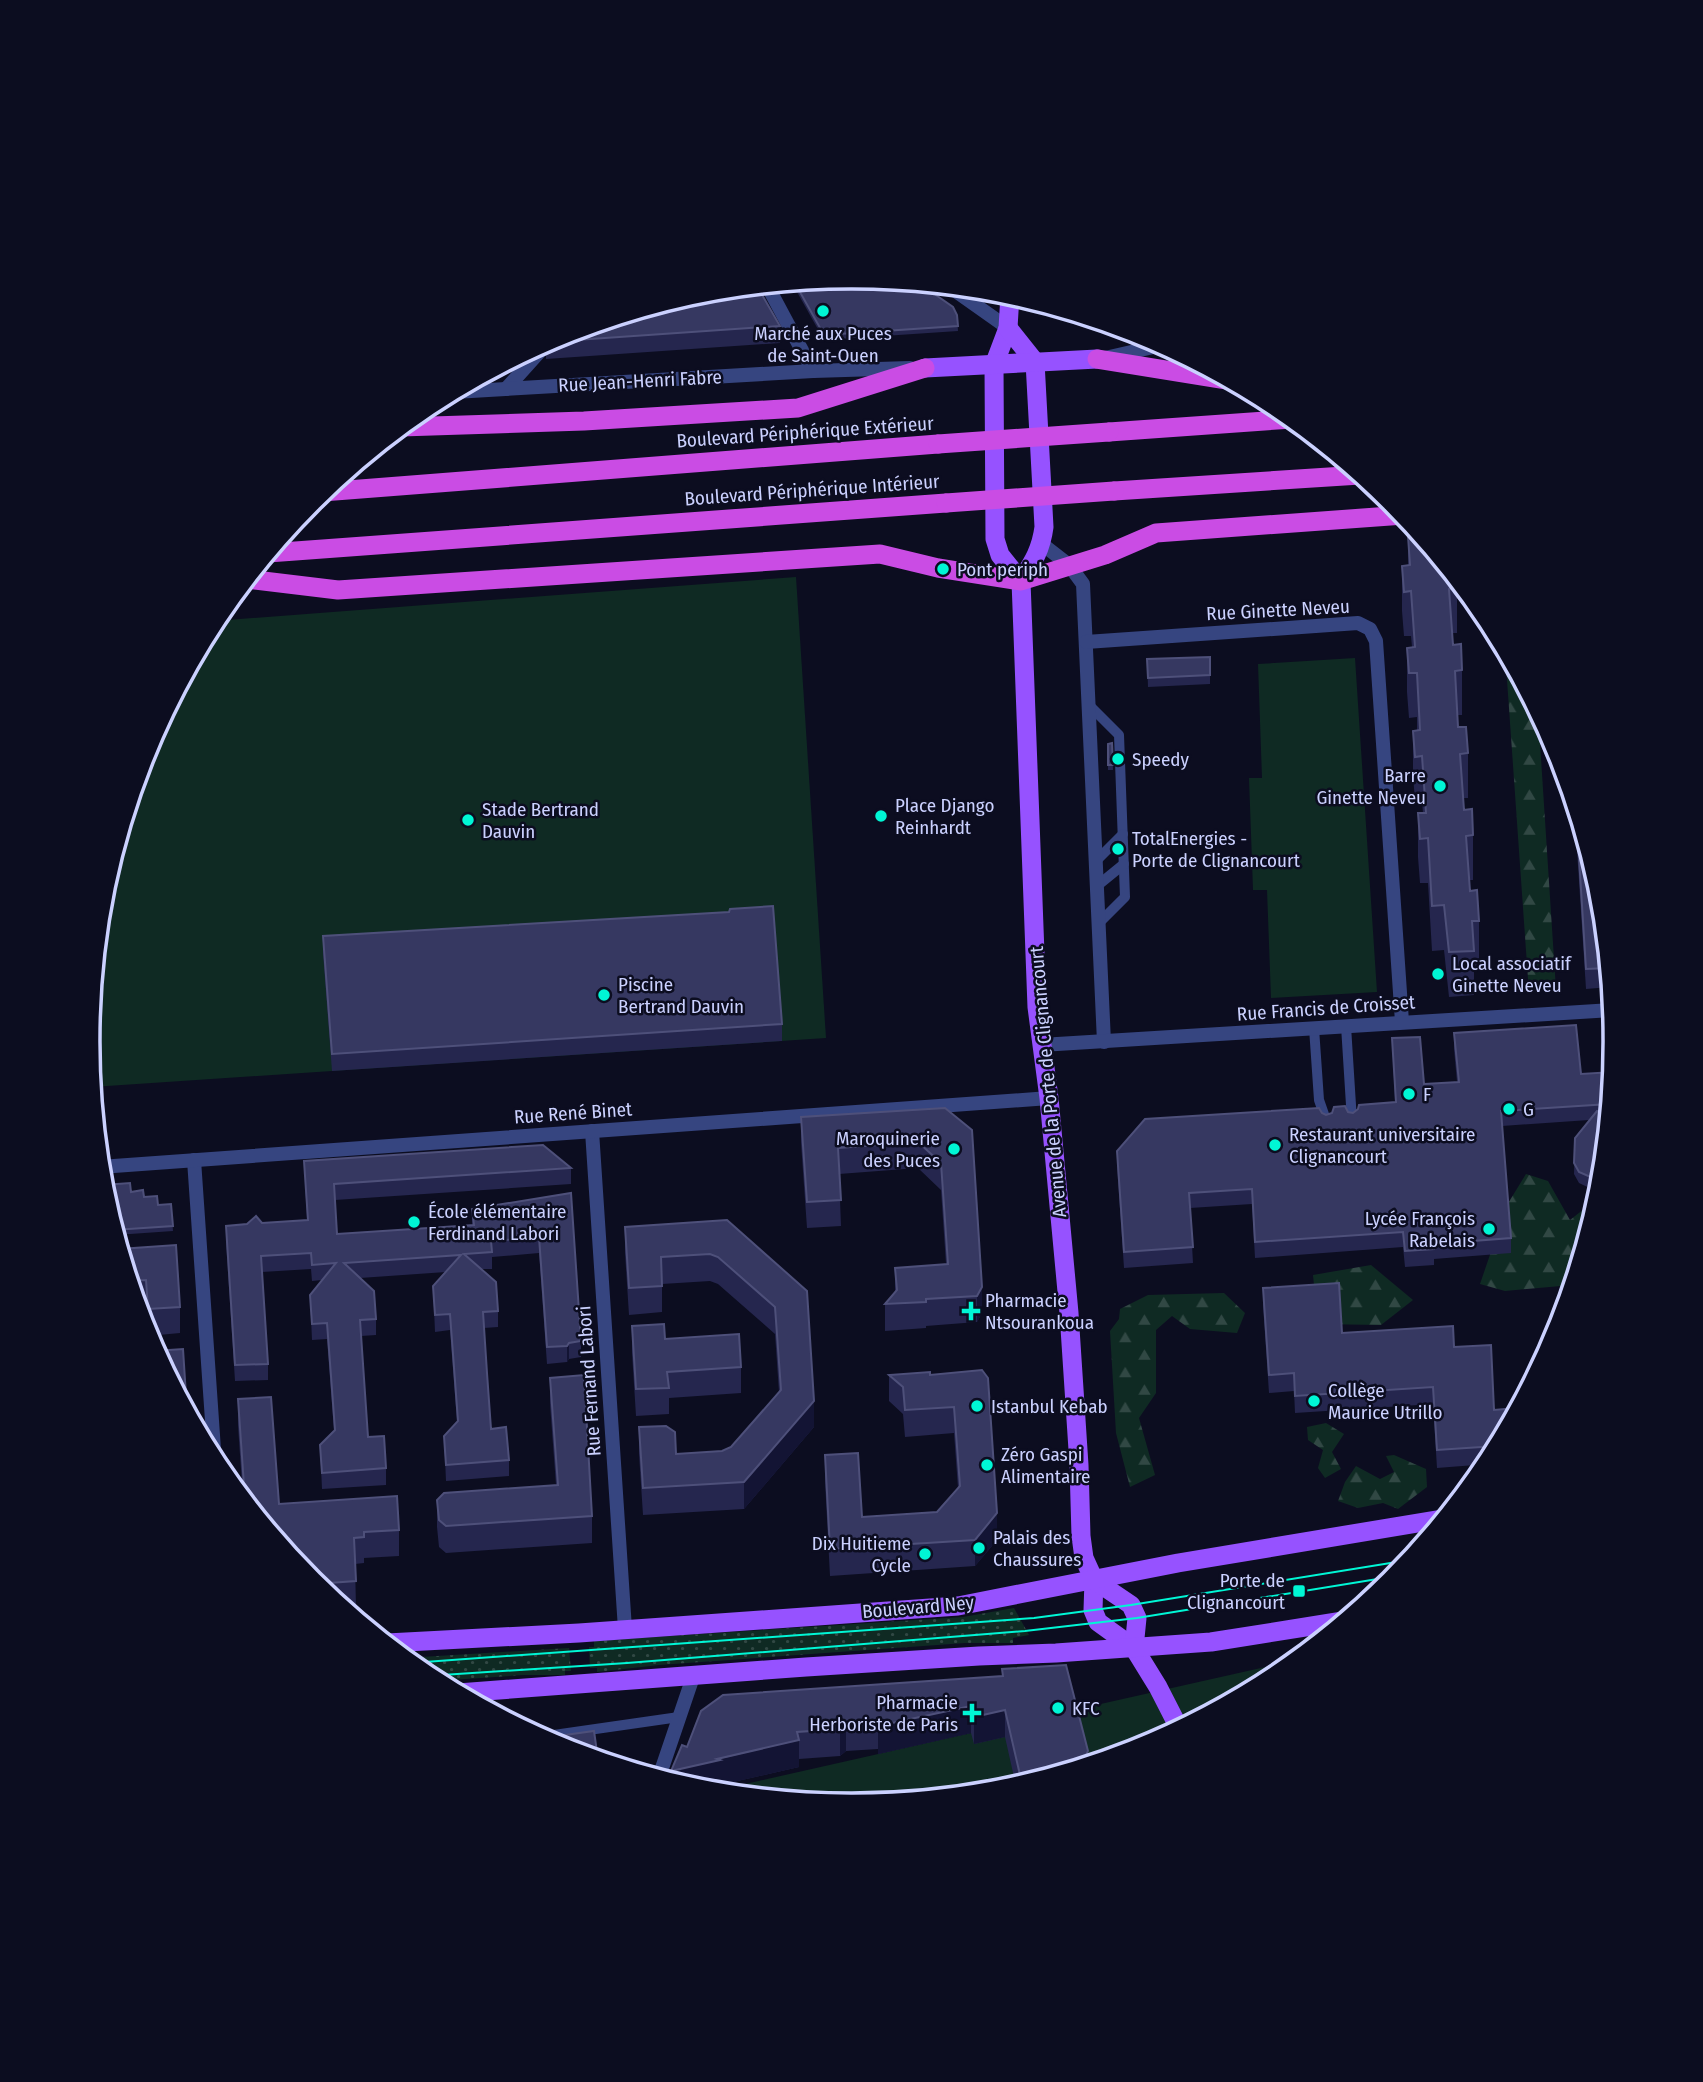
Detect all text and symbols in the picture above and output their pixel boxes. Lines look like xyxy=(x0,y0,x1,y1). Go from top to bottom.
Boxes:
marker: Marché aux Puces de Saint-Ouen xyxy=(815,303,831,319)
place label: Marché aux Puces de Saint-Ouen xyxy=(754,322,892,367)
street label: Rue Jean-Henri Fabre xyxy=(558,365,722,397)
street label: Boulevard Périphérique Extérieur xyxy=(676,412,935,452)
street label: Boulevard Périphérique Intérieur xyxy=(684,470,941,510)
place label: Pont periph xyxy=(957,558,1048,581)
marker: Pont periph xyxy=(935,561,951,577)
street label: Rue Ginette Neveu xyxy=(1206,595,1350,625)
place label: Speedy xyxy=(1132,748,1189,771)
marker: Speedy xyxy=(1110,751,1126,767)
place label: Barre Ginette Neveu xyxy=(1316,764,1426,809)
marker: Barre Ginette Neveu xyxy=(1432,778,1448,794)
place label: Place Django Reinhardt xyxy=(895,794,994,839)
place label: Stade Bertrand Dauvin xyxy=(482,798,599,843)
marker: Place Django Reinhardt xyxy=(873,808,889,824)
marker: Stade Bertrand Dauvin xyxy=(460,812,476,828)
place label: TotalEnergies - Porte de Clignancourt xyxy=(1132,827,1301,872)
marker: TotalEnergies - Porte de Clignancourt xyxy=(1110,841,1126,857)
street label: Avenue de la Porte de Clignancourt xyxy=(1025,945,1071,1219)
place label: Local associatif Ginette Neveu xyxy=(1452,952,1572,997)
marker: Local associatif Ginette Neveu xyxy=(1430,966,1446,982)
place label: Piscine Bertrand Dauvin xyxy=(618,973,744,1018)
marker: Piscine Bertrand Dauvin xyxy=(596,987,612,1003)
street label: Rue Francis de Croisset xyxy=(1236,990,1417,1026)
place label: F xyxy=(1423,1083,1431,1106)
marker: F xyxy=(1401,1086,1417,1102)
street label: Rue René Binet xyxy=(513,1097,634,1129)
place label: G xyxy=(1523,1098,1534,1121)
marker: G xyxy=(1501,1101,1517,1117)
place label: Restaurant universitaire Clignancourt xyxy=(1289,1123,1475,1168)
place label: Maroquinerie des Puces xyxy=(836,1127,940,1172)
marker: Restaurant universitaire Clignancourt xyxy=(1267,1137,1283,1153)
marker: Maroquinerie des Puces xyxy=(946,1141,962,1157)
place label: École élémentaire Ferdinand Labori xyxy=(428,1200,566,1245)
place label: Lycée François Rabelais xyxy=(1365,1207,1475,1252)
marker: École élémentaire Ferdinand Labori xyxy=(406,1214,422,1230)
marker: Lycée François Rabelais xyxy=(1481,1221,1497,1237)
place label: Pharmacie Ntsourankoua xyxy=(985,1289,1094,1334)
marker: Pharmacie Ntsourankoua xyxy=(963,1303,979,1319)
street label: Rue Fernand Labori xyxy=(572,1305,606,1457)
place label: Collège Maurice Utrillo xyxy=(1328,1379,1443,1424)
marker: Collège Maurice Utrillo xyxy=(1306,1393,1322,1409)
place label: Istanbul Kebab xyxy=(991,1395,1108,1418)
marker: Istanbul Kebab xyxy=(969,1398,985,1414)
place label: Zéro Gaspi Alimentaire xyxy=(1001,1443,1090,1488)
marker: Zéro Gaspi Alimentaire xyxy=(979,1457,995,1473)
place label: Palais des Chaussures xyxy=(993,1526,1081,1571)
place label: Dix Huitieme Cycle xyxy=(812,1532,911,1577)
marker: Palais des Chaussures xyxy=(971,1540,987,1556)
marker: Dix Huitieme Cycle xyxy=(917,1546,933,1562)
place label: Porte de Clignancourt xyxy=(1187,1569,1286,1614)
marker: Porte de Clignancourt xyxy=(1291,1583,1307,1599)
street label: Boulevard Ney xyxy=(861,1591,975,1623)
place label: Pharmacie Herboriste de Paris xyxy=(809,1691,958,1736)
place label: KFC xyxy=(1072,1697,1100,1720)
marker: KFC xyxy=(1050,1700,1066,1716)
marker: Pharmacie Herboriste de Paris xyxy=(964,1705,980,1721)

